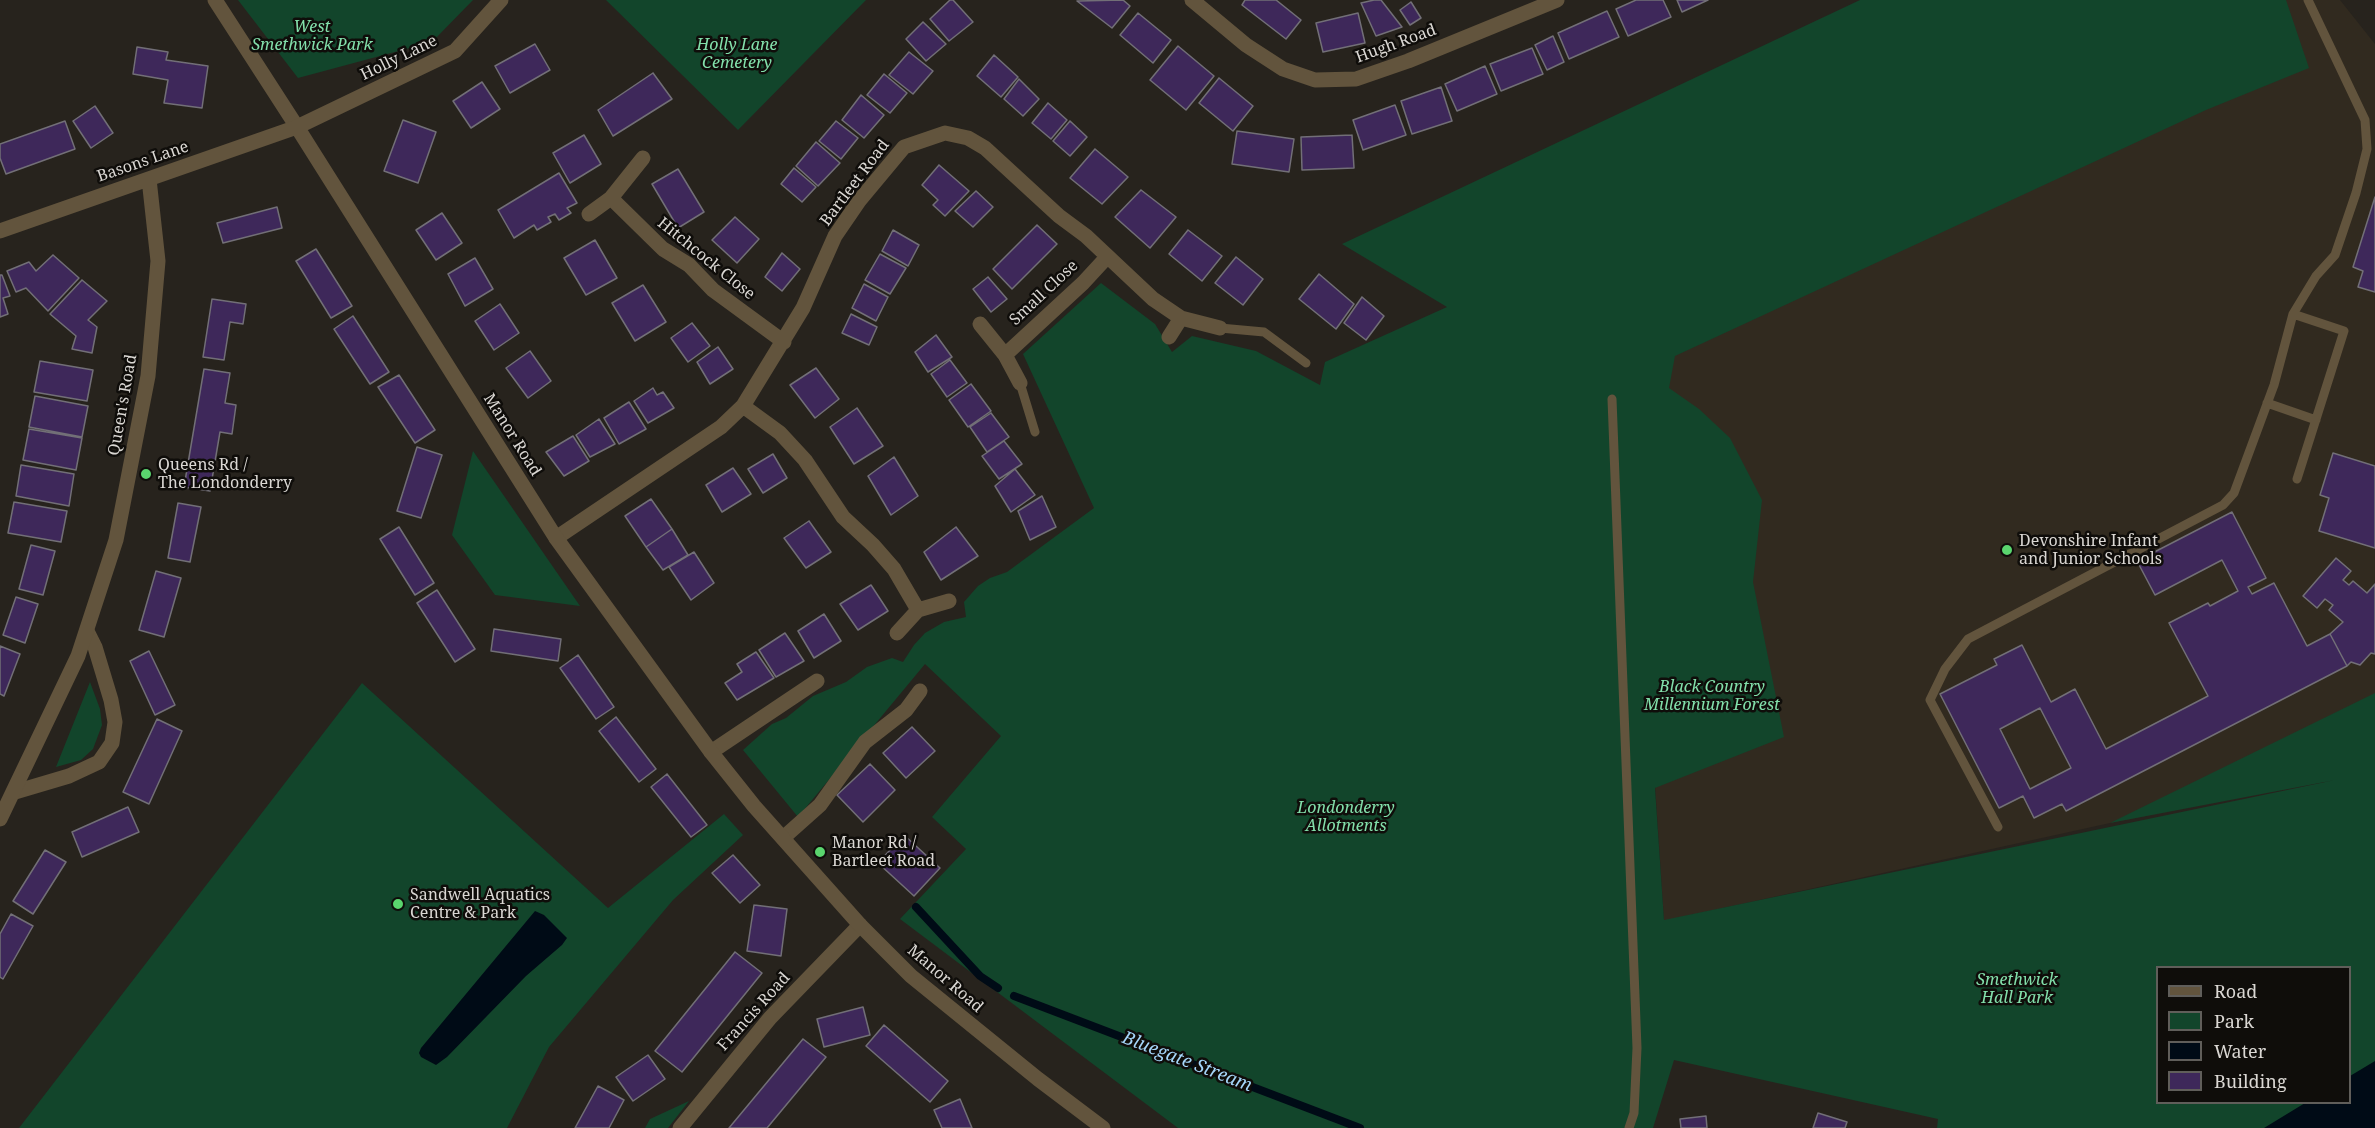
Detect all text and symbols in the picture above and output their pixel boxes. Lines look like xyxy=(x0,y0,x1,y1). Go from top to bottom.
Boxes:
park label: West Smethwick Park xyxy=(251,17,373,55)
street label: Hugh Road xyxy=(1353,21,1439,67)
street label: Holly Lane xyxy=(358,31,440,85)
park label: Holly Lane Cemetery xyxy=(697,35,777,73)
street label: Bartleet Road xyxy=(816,136,894,230)
street label: Basons Lane xyxy=(95,137,191,187)
street label: Hitchcock Close xyxy=(653,214,759,304)
street label: Small Close xyxy=(1006,256,1082,330)
street label: Queen's Road xyxy=(105,353,141,457)
street label: Manor Road xyxy=(479,390,545,480)
place label: Queens Rd / The Londonderry xyxy=(158,455,292,493)
marker: Queens Rd / The Londonderry xyxy=(139,467,153,481)
place label: Devonshire Infant and Junior Schools xyxy=(2019,531,2162,569)
marker: Devonshire Infant and Junior Schools xyxy=(2000,543,2014,557)
park label: Black Country Millennium Forest xyxy=(1644,677,1780,715)
park label: Londonderry Allotments xyxy=(1297,798,1395,836)
place label: Manor Rd / Bartleet Road xyxy=(832,833,935,871)
marker: Manor Rd / Bartleet Road xyxy=(813,845,827,859)
place label: Sandwell Aquatics Centre & Park xyxy=(410,885,550,923)
marker: Sandwell Aquatics Centre & Park xyxy=(391,897,405,911)
street label: Manor Road xyxy=(903,941,987,1017)
legend xyxy=(2156,966,2351,1104)
street label: Francis Road xyxy=(714,969,794,1055)
park label: Smethwick Hall Park xyxy=(1976,970,2058,1008)
text: Road xyxy=(2214,979,2257,1003)
text: Park xyxy=(2214,1009,2254,1033)
water label: Bluegate Stream xyxy=(1119,1027,1255,1097)
text: Water xyxy=(2214,1039,2266,1063)
text: Building xyxy=(2214,1069,2287,1093)

